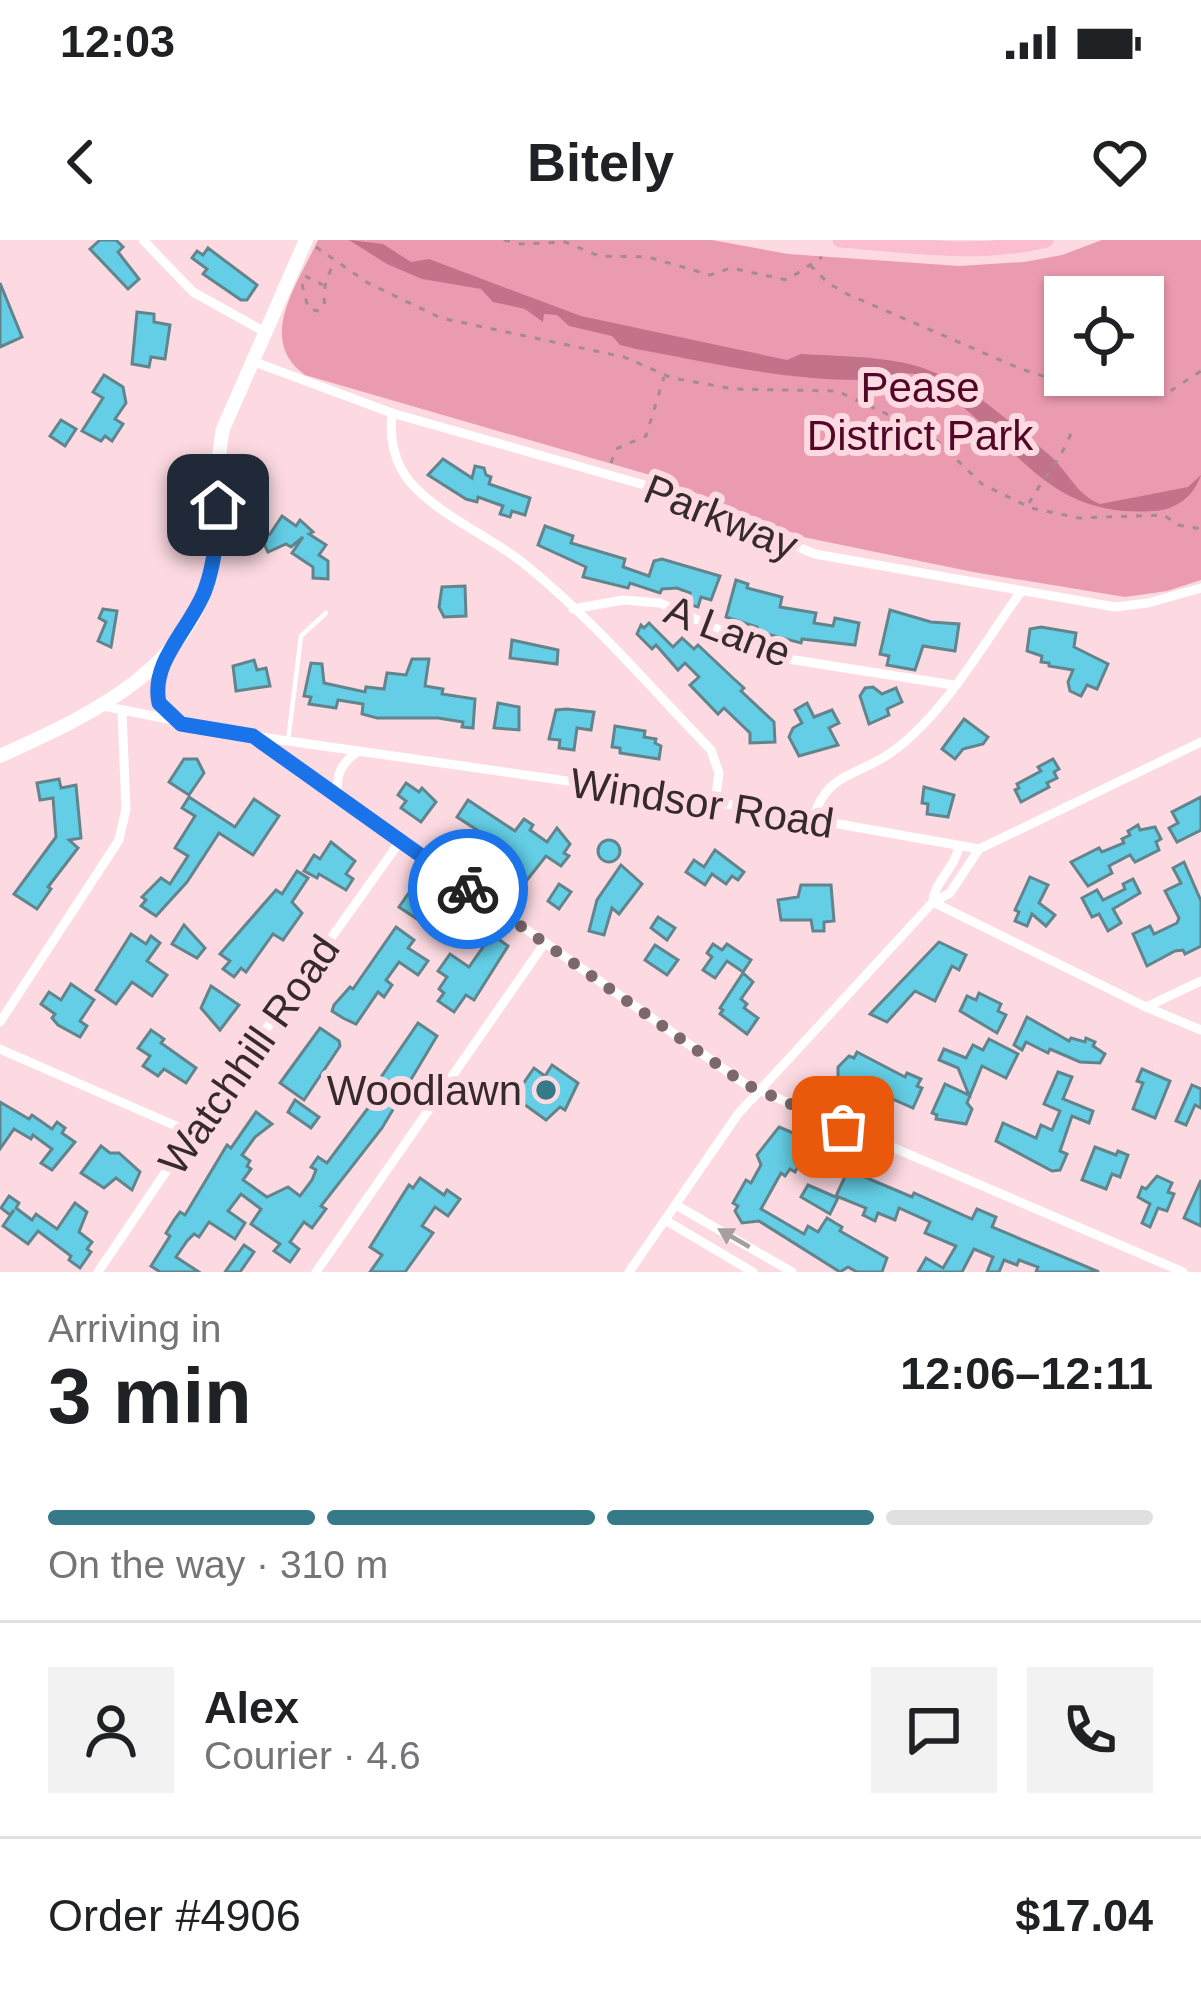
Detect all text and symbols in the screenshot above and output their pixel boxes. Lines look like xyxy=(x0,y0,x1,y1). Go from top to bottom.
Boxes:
text: 12:03 xyxy=(60,16,175,67)
icon: back xyxy=(48,129,114,195)
icon: heart xyxy=(1087,129,1153,195)
text: Bitely xyxy=(527,132,674,192)
map controls xyxy=(1044,276,1164,396)
button: locate xyxy=(1044,276,1164,396)
park label: Pease District Park xyxy=(807,364,1034,459)
pin xyxy=(167,454,269,556)
street label: Parkway xyxy=(638,465,804,569)
icon: home xyxy=(185,472,251,538)
street label: A Lane xyxy=(659,586,797,676)
street label: Windsor Road xyxy=(567,759,837,847)
courier xyxy=(408,829,528,949)
icon: bike xyxy=(435,856,501,922)
street label: Watchhill Road xyxy=(149,926,349,1184)
place label: Woodlawn xyxy=(327,1067,522,1114)
pin xyxy=(792,1076,894,1178)
marker: Woodlawn xyxy=(533,1077,559,1103)
icon: bag xyxy=(810,1094,876,1160)
one-way arrow xyxy=(717,1229,751,1250)
text: Arriving in xyxy=(48,1307,221,1350)
text: 12:06–12:11 xyxy=(900,1348,1153,1399)
text: 3 min xyxy=(48,1352,252,1440)
text: On the way · 310 m xyxy=(48,1543,388,1586)
button: person xyxy=(48,1667,174,1793)
button: chat xyxy=(871,1667,997,1793)
button: phone xyxy=(1027,1667,1153,1793)
text: Alex xyxy=(204,1682,299,1733)
text: Courier · 4.6 xyxy=(204,1734,421,1777)
text: Order #4906 xyxy=(48,1890,301,1941)
text: $17.04 xyxy=(1015,1890,1153,1941)

